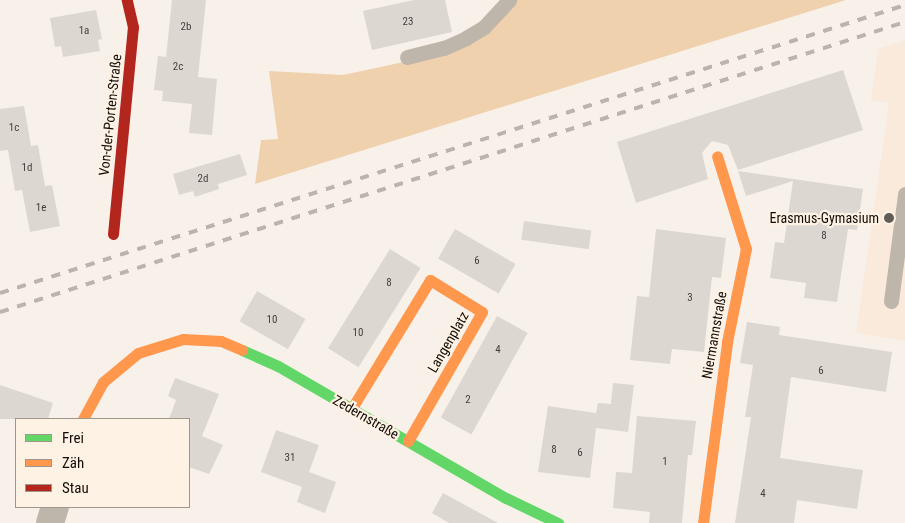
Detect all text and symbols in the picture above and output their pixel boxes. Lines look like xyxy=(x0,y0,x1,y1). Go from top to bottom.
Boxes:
house number: 23 xyxy=(403,15,413,29)
house number: 2b xyxy=(181,20,191,34)
house number: 1a xyxy=(79,24,89,38)
street label: Von-der-Porten-Straße xyxy=(95,53,125,177)
house number: 2c xyxy=(173,60,183,74)
house number: 1c xyxy=(9,121,19,135)
house number: 1d xyxy=(22,161,32,175)
house number: 2d xyxy=(198,172,208,186)
house number: 1e xyxy=(36,201,46,215)
place label: Erasmus-Gymasium xyxy=(770,210,879,226)
marker: Erasmus-Gymasium xyxy=(883,212,895,224)
house number: 8 xyxy=(821,229,827,243)
house number: 6 xyxy=(474,254,480,268)
house number: 8 xyxy=(386,276,392,290)
street label: Niermannstraße xyxy=(698,290,730,380)
house number: 3 xyxy=(687,291,693,305)
street label: Langenplatz xyxy=(424,309,472,375)
house number: 10 xyxy=(267,313,277,327)
house number: 10 xyxy=(353,326,363,340)
house number: 4 xyxy=(495,343,501,357)
house number: 6 xyxy=(818,364,824,378)
street label: Zedernstraße xyxy=(330,391,402,443)
house number: 2 xyxy=(465,393,471,407)
legend xyxy=(15,418,190,508)
text: Frei xyxy=(62,429,84,447)
house number: 8 xyxy=(551,443,557,457)
house number: 6 xyxy=(577,446,583,460)
house number: 31 xyxy=(285,451,295,465)
text: Zäh xyxy=(62,454,84,472)
house number: 1 xyxy=(662,455,668,469)
text: Stau xyxy=(62,479,89,497)
house number: 4 xyxy=(760,487,766,501)

